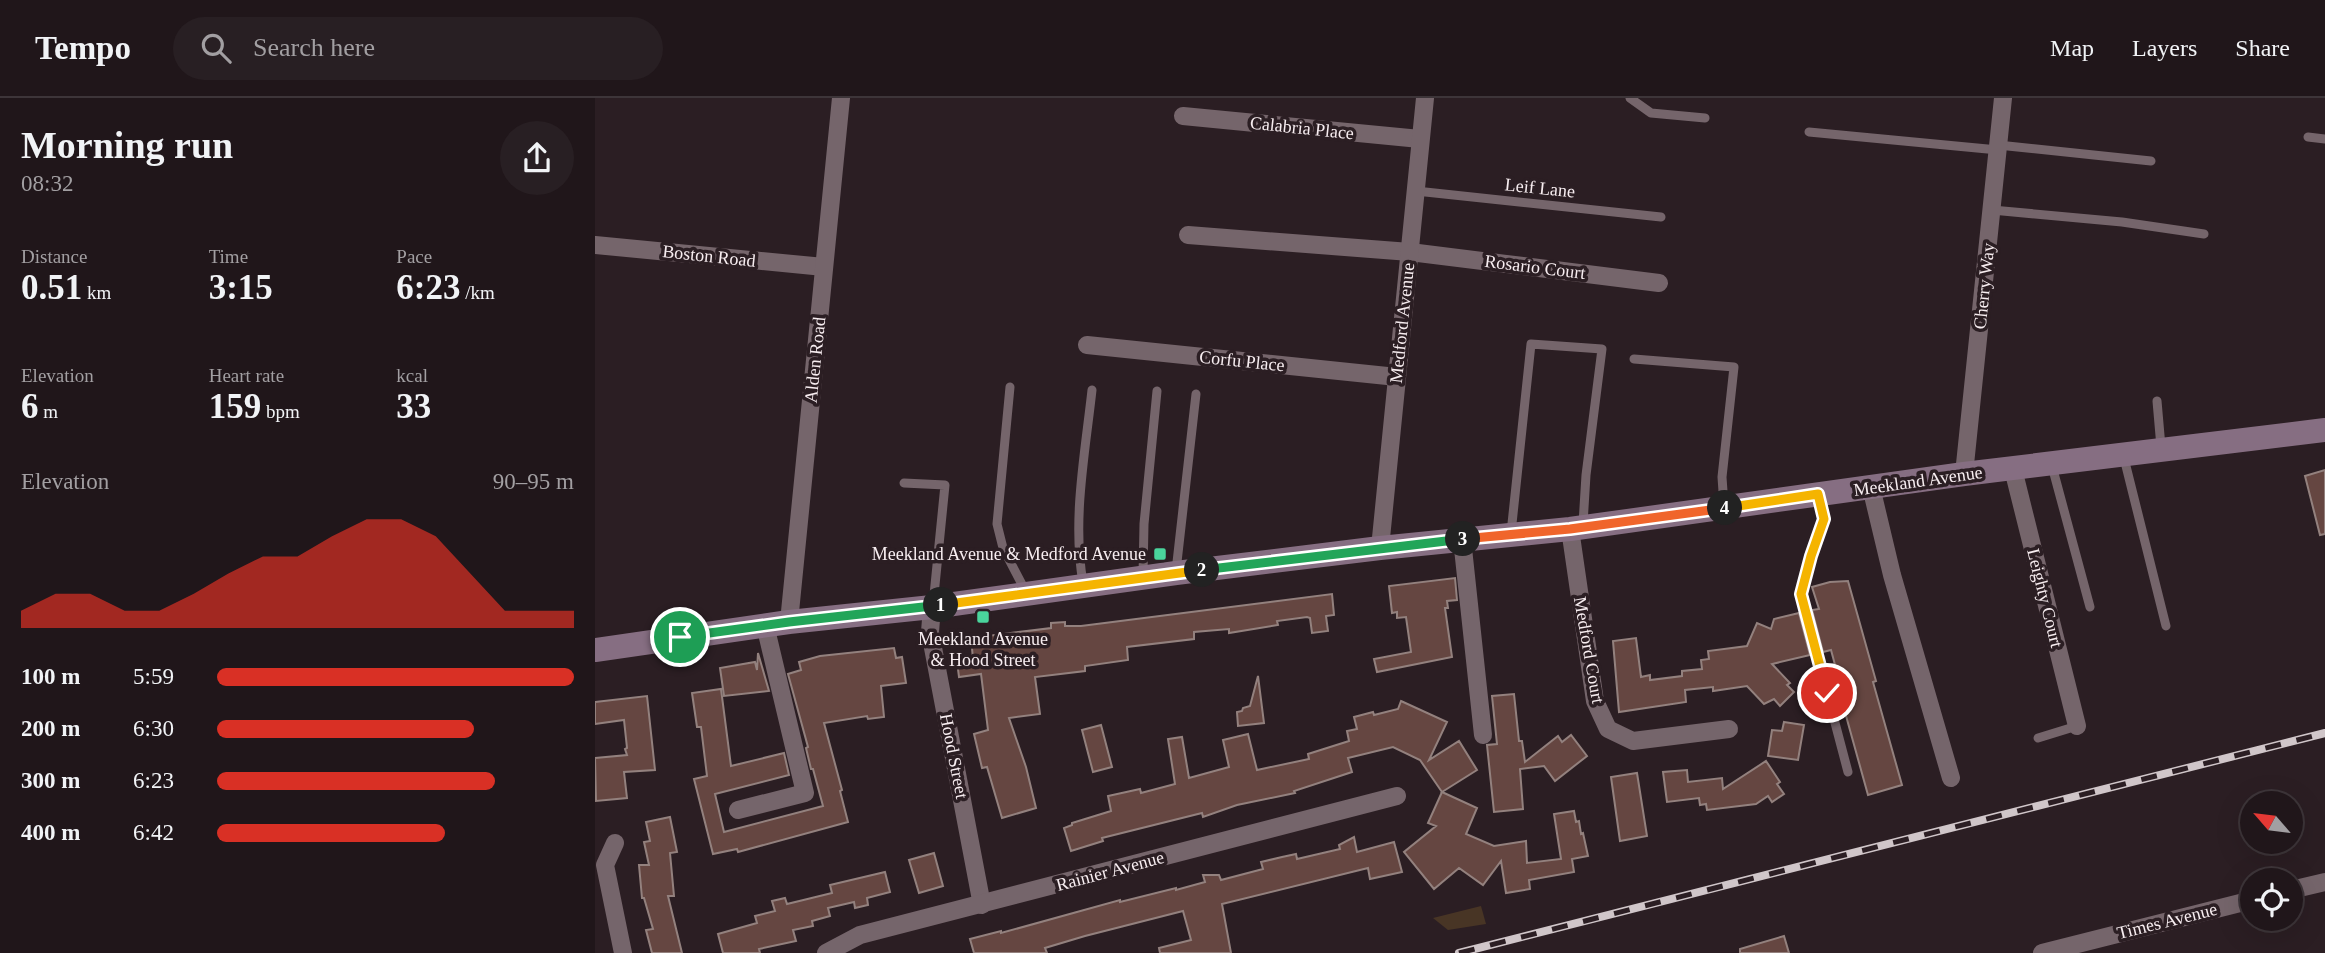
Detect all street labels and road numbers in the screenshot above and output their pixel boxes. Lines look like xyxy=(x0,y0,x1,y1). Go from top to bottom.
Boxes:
street label: Calabria Place xyxy=(1249,113,1355,143)
street label: Leif Lane xyxy=(1504,174,1576,202)
street label: Boston Road xyxy=(661,241,757,271)
street label: Cherry Way xyxy=(1970,242,1998,330)
street label: Rosario Court xyxy=(1483,251,1587,283)
street label: Medford Avenue xyxy=(1386,262,1418,384)
street label: Alden Road xyxy=(801,316,829,404)
street label: Corfu Place xyxy=(1198,347,1286,375)
street label: Meekland Avenue xyxy=(1852,462,1984,500)
street label: Leighty Court xyxy=(2023,546,2067,650)
street label: Medford Court xyxy=(1570,595,1608,705)
street label: Hood Street xyxy=(936,712,972,800)
street label: Rainier Avenue xyxy=(1054,847,1166,895)
street label: Times Avenue xyxy=(2115,899,2219,943)

